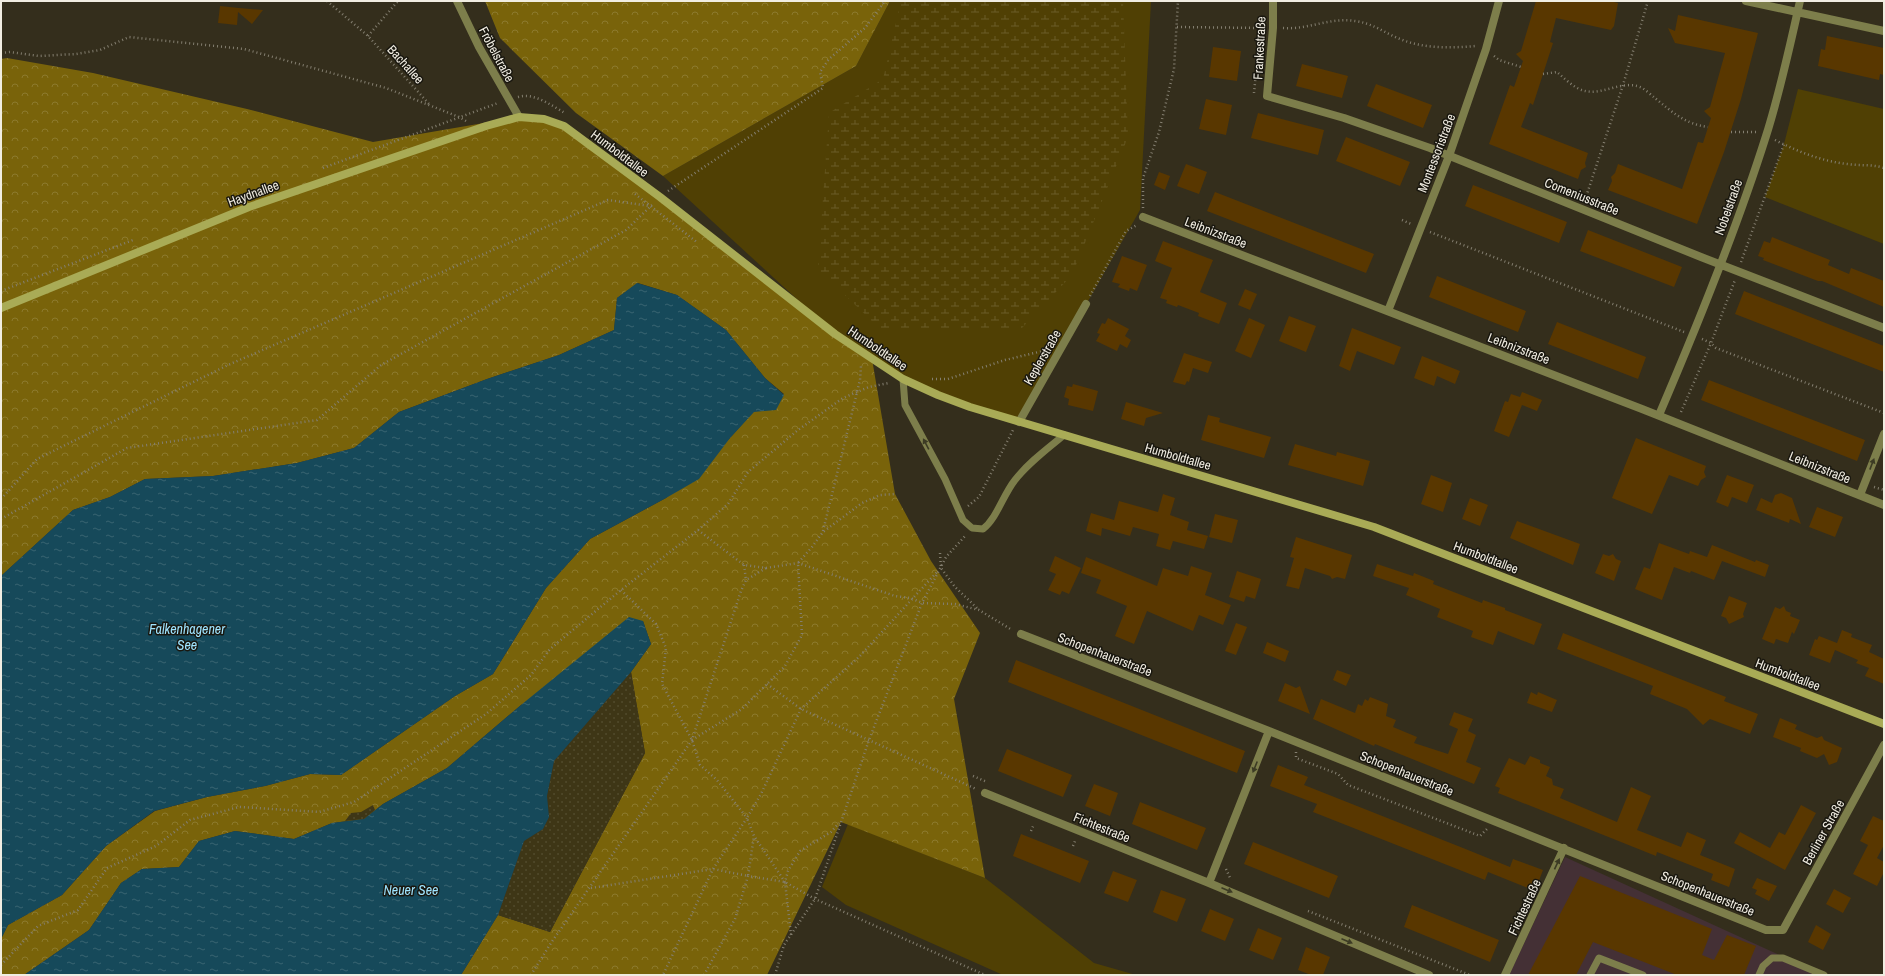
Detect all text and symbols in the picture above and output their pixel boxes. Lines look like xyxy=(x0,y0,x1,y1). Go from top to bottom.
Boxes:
street label: Frankestraße xyxy=(1249,16,1270,80)
street label: Fröbelstraße xyxy=(475,24,518,85)
street label: Bachallee xyxy=(384,41,428,87)
street label: Montessoristraße xyxy=(1414,111,1459,195)
street label: Humboldtallee xyxy=(587,126,652,181)
street label: Comeniusstraße xyxy=(1542,174,1622,219)
street label: Haydnallee xyxy=(225,176,281,211)
street label: Nobelstraße xyxy=(1711,177,1746,237)
street label: Leibnizstraße xyxy=(1182,213,1249,252)
street label: Humboldtallee xyxy=(845,322,911,375)
street label: Keplerstraße xyxy=(1020,327,1065,388)
street label: Leibnizstraße xyxy=(1485,329,1552,368)
one-way arrow xyxy=(923,438,929,450)
street label: Humboldtallee xyxy=(1143,439,1213,474)
street label: Leibnizstraße xyxy=(1786,447,1853,488)
one-way arrow xyxy=(1869,458,1875,470)
street label: Humboldtallee xyxy=(1451,537,1521,578)
water label: Falkenhagener See xyxy=(149,620,226,654)
street label: Schopenhauerstraße xyxy=(1055,629,1154,680)
street label: Humboldtallee xyxy=(1753,654,1823,695)
street label: Schopenhauerstraße xyxy=(1357,747,1456,800)
one-way arrow xyxy=(1251,762,1257,774)
street label: Berliner Straße xyxy=(1798,796,1848,868)
street label: Fichtestraße xyxy=(1071,808,1133,847)
one-way arrow xyxy=(1554,858,1560,869)
street label: Schopenhauerstraße xyxy=(1658,867,1757,920)
street label: Fichtestraße xyxy=(1504,876,1545,938)
water label: Neuer See xyxy=(384,881,438,899)
one-way arrow xyxy=(1221,888,1233,894)
one-way arrow xyxy=(1341,938,1352,944)

